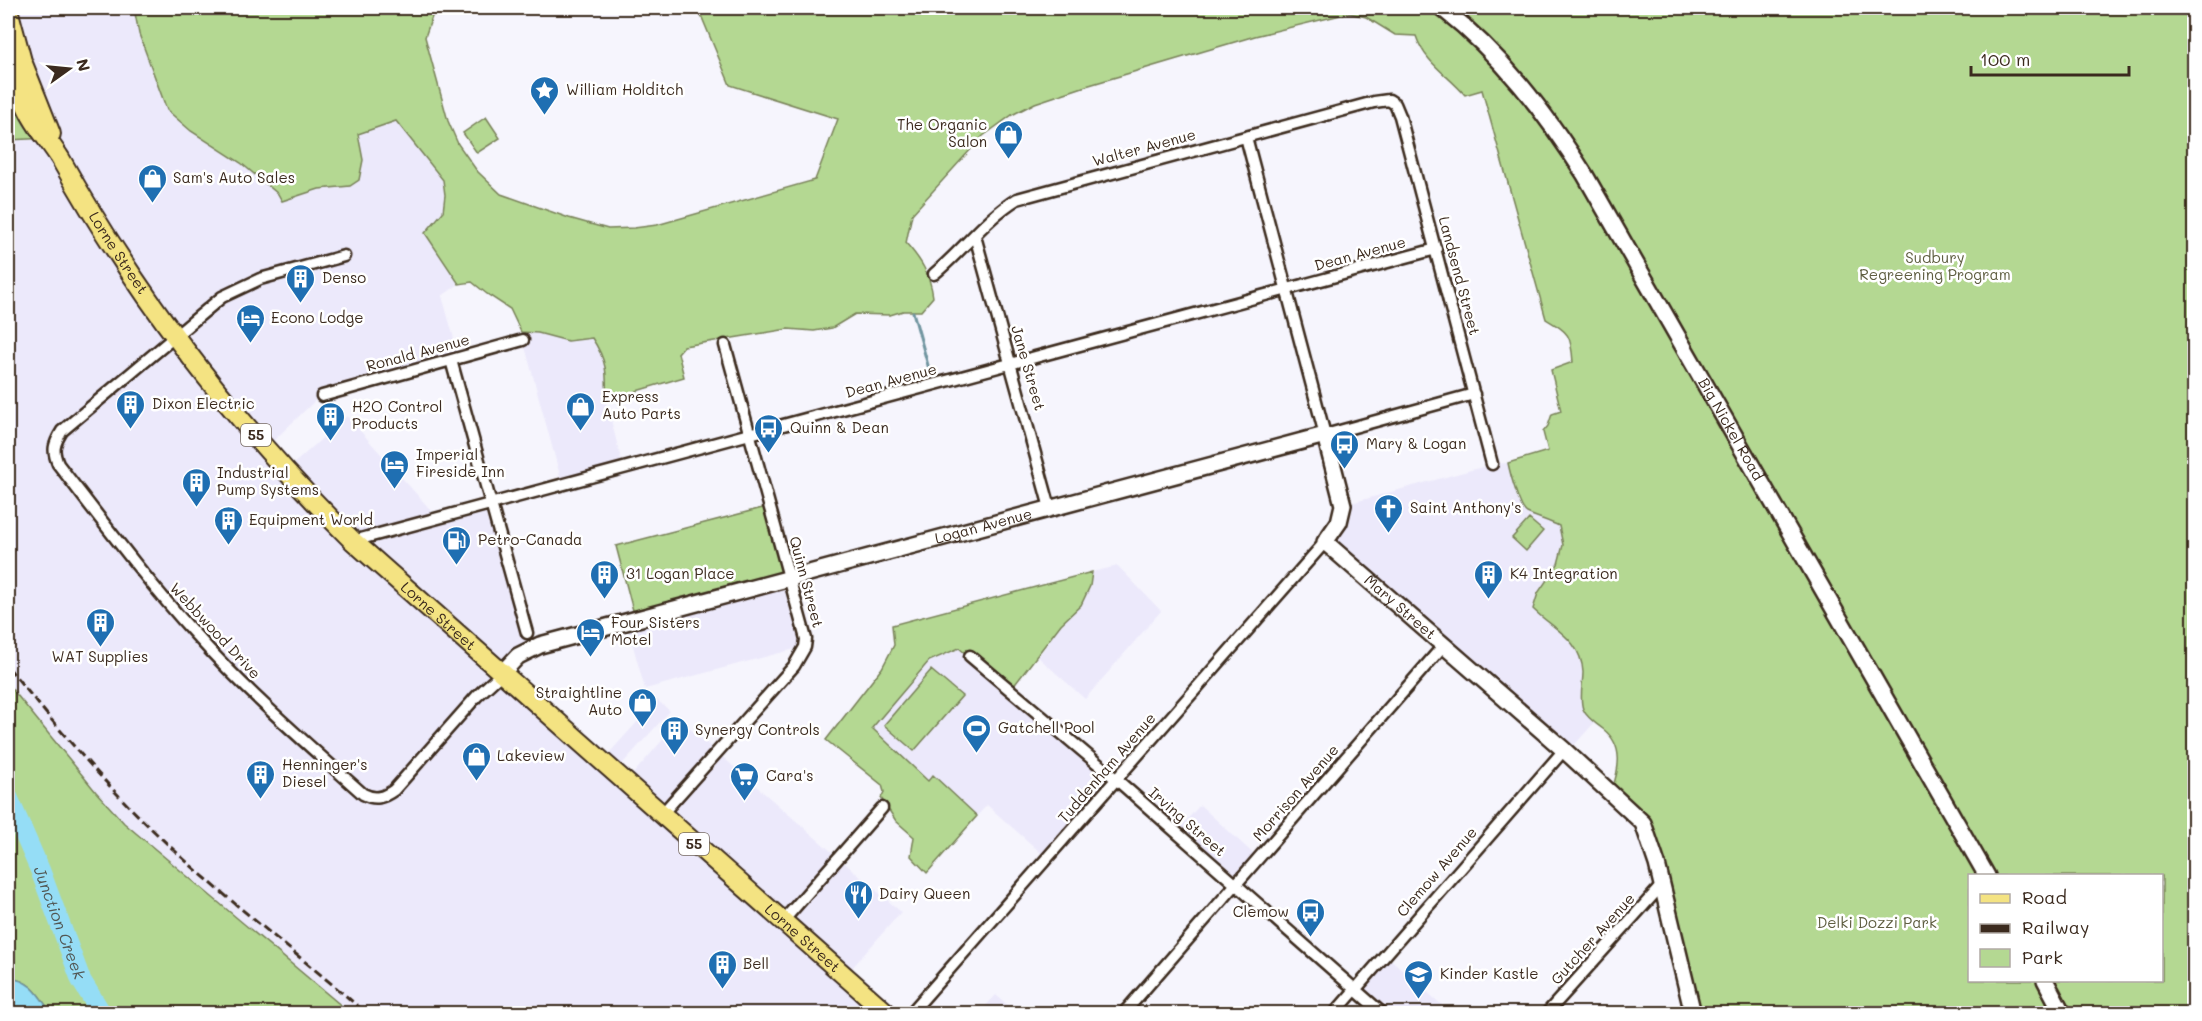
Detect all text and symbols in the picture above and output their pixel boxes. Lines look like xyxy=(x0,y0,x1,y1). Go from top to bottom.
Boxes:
north arrow xyxy=(39,39,99,99)
scale bar xyxy=(1971,39,2128,77)
text: 100 m xyxy=(1980,47,2030,71)
text: N xyxy=(72,56,96,74)
place icon: William Holditch xyxy=(529,74,561,116)
place label: William Holditch xyxy=(566,79,683,99)
place label: The Organic Salon xyxy=(897,114,987,151)
shop icon: The Organic Salon xyxy=(992,118,1024,160)
street label: Walter Avenue xyxy=(1090,124,1198,170)
shop icon: Sam's Auto Sales xyxy=(136,162,168,204)
place label: Sam's Auto Sales xyxy=(173,167,295,187)
street label: Lorne Street xyxy=(85,208,153,298)
street label: Landsend Street xyxy=(1435,214,1485,337)
street label: Dean Avenue xyxy=(1312,231,1408,275)
park label: Sudbury Regreening Program xyxy=(1859,247,2011,284)
building icon: Denso xyxy=(285,262,317,304)
place label: Denso xyxy=(322,267,366,287)
hotel icon: Econo Lodge xyxy=(234,302,266,344)
place label: Econo Lodge xyxy=(271,307,364,327)
street label: Jane Street xyxy=(1007,323,1051,413)
street label: Ronald Avenue xyxy=(364,329,472,375)
street label: Dean Avenue xyxy=(843,358,939,402)
street label: Big Nickel Road xyxy=(1694,374,1769,484)
place label: Express Auto Parts xyxy=(602,386,681,423)
building icon: Dixon Electric xyxy=(115,388,147,430)
shop icon: Express Auto Parts xyxy=(565,390,597,432)
place label: Dixon Electric xyxy=(152,393,255,413)
place label: H2O Control Products xyxy=(352,396,442,433)
building icon: H2O Control Products xyxy=(315,400,347,442)
bus stop icon: Quinn & Dean xyxy=(753,412,785,454)
place label: Quinn & Dean xyxy=(790,417,889,437)
road number: 55 xyxy=(241,424,271,446)
bus stop icon: Mary & Logan xyxy=(1329,428,1361,470)
place label: Mary & Logan xyxy=(1366,433,1466,453)
place label: Imperial Fireside Inn xyxy=(416,444,504,481)
hotel icon: Imperial Fireside Inn xyxy=(379,448,411,490)
place label: Industrial Pump Systems xyxy=(217,462,319,499)
building icon: Industrial Pump Systems xyxy=(180,466,212,508)
church icon: Saint Anthony's xyxy=(1373,492,1405,534)
place label: Saint Anthony's xyxy=(1410,497,1521,517)
street label: Logan Avenue xyxy=(932,503,1034,548)
building icon: Equipment World xyxy=(212,504,244,546)
place label: Equipment World xyxy=(249,509,373,529)
fuel station icon: Petro-Canada xyxy=(441,524,473,566)
place label: Petro-Canada xyxy=(478,529,582,549)
street label: Quinn Street xyxy=(785,534,829,630)
building icon: 31 Logan Place xyxy=(589,558,621,600)
building icon: K4 Integration xyxy=(1473,558,1505,600)
place label: 31 Logan Place xyxy=(626,563,735,583)
place label: K4 Integration xyxy=(1510,563,1617,583)
street label: Mary Street xyxy=(1360,570,1441,643)
street label: Lorne Street xyxy=(397,577,481,654)
street label: Webbwood Drive xyxy=(166,578,266,683)
building icon: WAT Supplies xyxy=(84,606,116,648)
place label: Four Sisters Motel xyxy=(611,612,700,649)
hotel icon: Four Sisters Motel xyxy=(574,616,606,658)
place label: WAT Supplies xyxy=(52,646,148,666)
place label: Straightline Auto xyxy=(536,682,622,719)
shop icon: Straightline Auto xyxy=(627,686,659,728)
street label: Tuddenham Avenue xyxy=(1053,708,1160,827)
sports icon: Gatchell Pool xyxy=(961,712,993,754)
building icon: Synergy Controls xyxy=(658,714,690,756)
place label: Gatchell Pool xyxy=(998,717,1095,737)
place label: Synergy Controls xyxy=(695,719,820,739)
shop icon: Lakeview xyxy=(460,740,492,782)
street label: Morrison Avenue xyxy=(1248,740,1343,845)
place label: Lakeview xyxy=(497,745,565,765)
place label: Henninger's Diesel xyxy=(282,754,368,791)
building icon: Henninger's Diesel xyxy=(245,758,277,800)
supermarket icon: Cara's xyxy=(729,760,761,802)
place label: Cara's xyxy=(766,765,814,785)
street label: Irving Street xyxy=(1145,782,1231,860)
street label: Clemow Avenue xyxy=(1392,822,1481,921)
road number: 55 xyxy=(679,833,709,855)
water label: Junction Creek xyxy=(29,863,91,983)
legend xyxy=(1968,874,2163,982)
restaurant icon: Dairy Queen xyxy=(842,878,874,920)
place label: Dairy Queen xyxy=(879,883,970,903)
text: Road xyxy=(2022,885,2067,909)
street label: Gutcher Avenue xyxy=(1546,888,1639,988)
bus stop icon: Clemow xyxy=(1294,896,1326,938)
street label: Lorne Street xyxy=(761,899,845,976)
place label: Clemow xyxy=(1233,901,1289,921)
park label: Delki Dozzi Park xyxy=(1817,912,1937,932)
text: Railway xyxy=(2022,915,2089,939)
text: Park xyxy=(2022,945,2063,969)
building icon: Bell xyxy=(706,948,738,990)
place label: Bell xyxy=(743,953,769,973)
school or university icon: Kinder Kastle xyxy=(1403,958,1435,1000)
place label: Kinder Kastle xyxy=(1440,963,1539,983)

